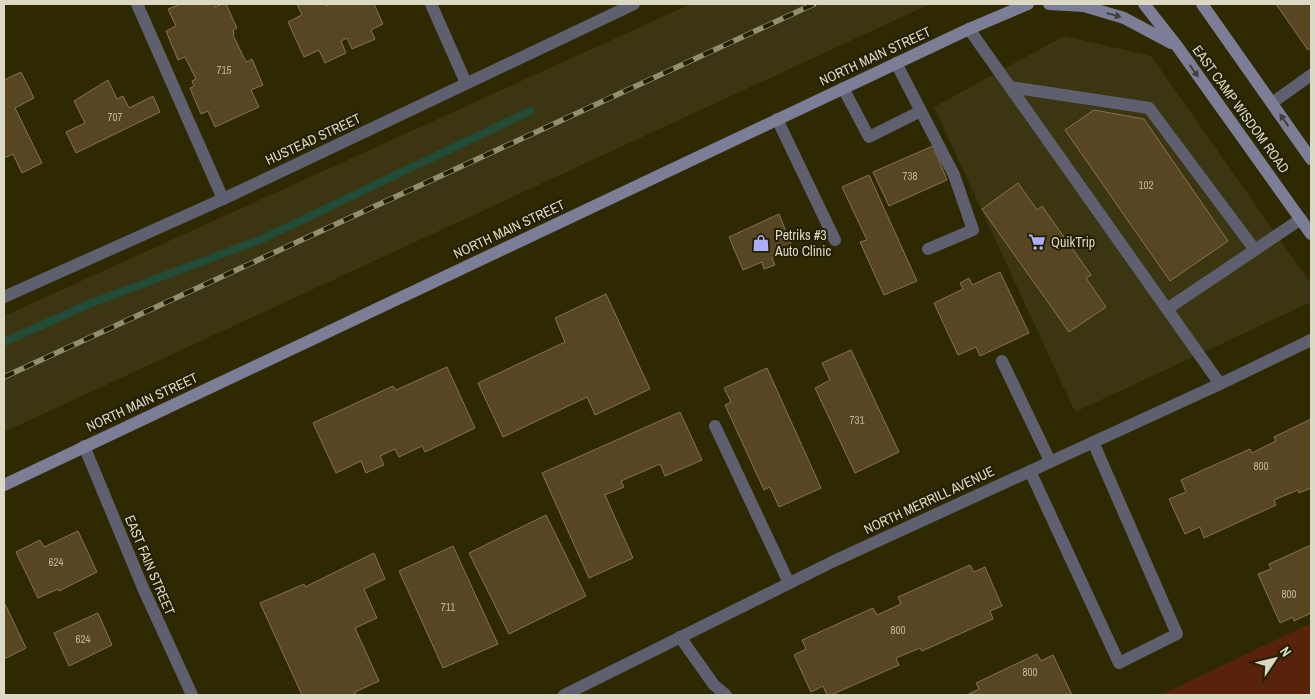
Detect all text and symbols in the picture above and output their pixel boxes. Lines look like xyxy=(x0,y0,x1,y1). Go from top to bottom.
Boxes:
one-way arrow xyxy=(1107,11,1122,19)
street label: NORTH MAIN STREET xyxy=(816,22,934,90)
street label: EAST CAMP WISDOM ROAD xyxy=(1188,41,1294,177)
house number: 715 xyxy=(216,63,232,77)
one-way arrow xyxy=(1189,64,1200,77)
street label: HUSTEAD STREET xyxy=(262,109,364,169)
house number: 707 xyxy=(107,110,123,124)
one-way arrow xyxy=(1279,113,1289,127)
house number: 738 xyxy=(902,169,918,183)
house number: 102 xyxy=(1138,178,1154,192)
street label: NORTH MAIN STREET xyxy=(450,195,568,263)
place label: Petriks #3 Auto Clinic xyxy=(774,226,831,260)
supermarket icon: QuikTrip xyxy=(1027,232,1047,252)
shop icon: Petriks #3 Auto Clinic xyxy=(751,233,771,253)
place label: QuikTrip xyxy=(1051,233,1095,251)
street label: NORTH MAIN STREET xyxy=(83,368,201,436)
house number: 731 xyxy=(849,413,865,427)
house number: 800 xyxy=(1253,459,1269,473)
street label: NORTH MERRILL AVENUE xyxy=(861,462,997,538)
street label: EAST FAIN STREET xyxy=(121,512,179,618)
house number: 624 xyxy=(48,555,64,569)
house number: 800 xyxy=(1281,587,1297,601)
house number: 711 xyxy=(441,600,455,614)
house number: 800 xyxy=(890,623,906,637)
house number: 624 xyxy=(75,632,91,646)
north arrow xyxy=(1250,634,1300,684)
text: N xyxy=(1276,643,1295,660)
house number: 800 xyxy=(1022,665,1038,679)

